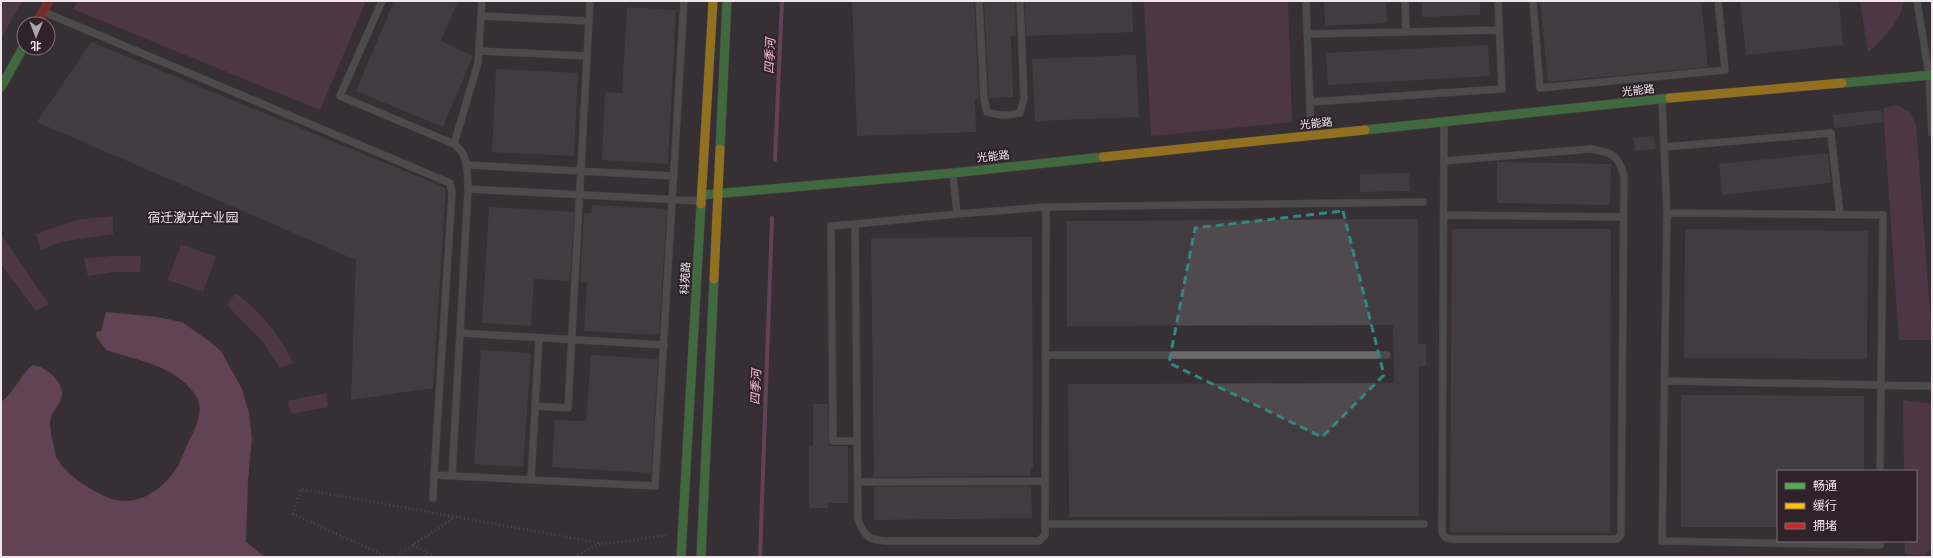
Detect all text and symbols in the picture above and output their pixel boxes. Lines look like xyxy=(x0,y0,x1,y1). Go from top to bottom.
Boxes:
north arrow xyxy=(16,16,56,56)
water label: 四季河 xyxy=(762,36,778,74)
text: 北 xyxy=(30,39,41,52)
street label: 光能路 xyxy=(1621,82,1655,99)
street label: 光能路 xyxy=(1299,115,1333,132)
street label: 光能路 xyxy=(976,148,1010,165)
district label: 宿迁激光产业园 xyxy=(147,210,239,225)
street label: 科苑路 xyxy=(678,261,693,295)
water label: 四季河 xyxy=(748,367,764,405)
legend xyxy=(1777,470,1917,542)
text: 畅通 xyxy=(1813,479,1837,493)
text: 缓行 xyxy=(1813,499,1837,513)
text: 拥堵 xyxy=(1813,519,1837,533)

